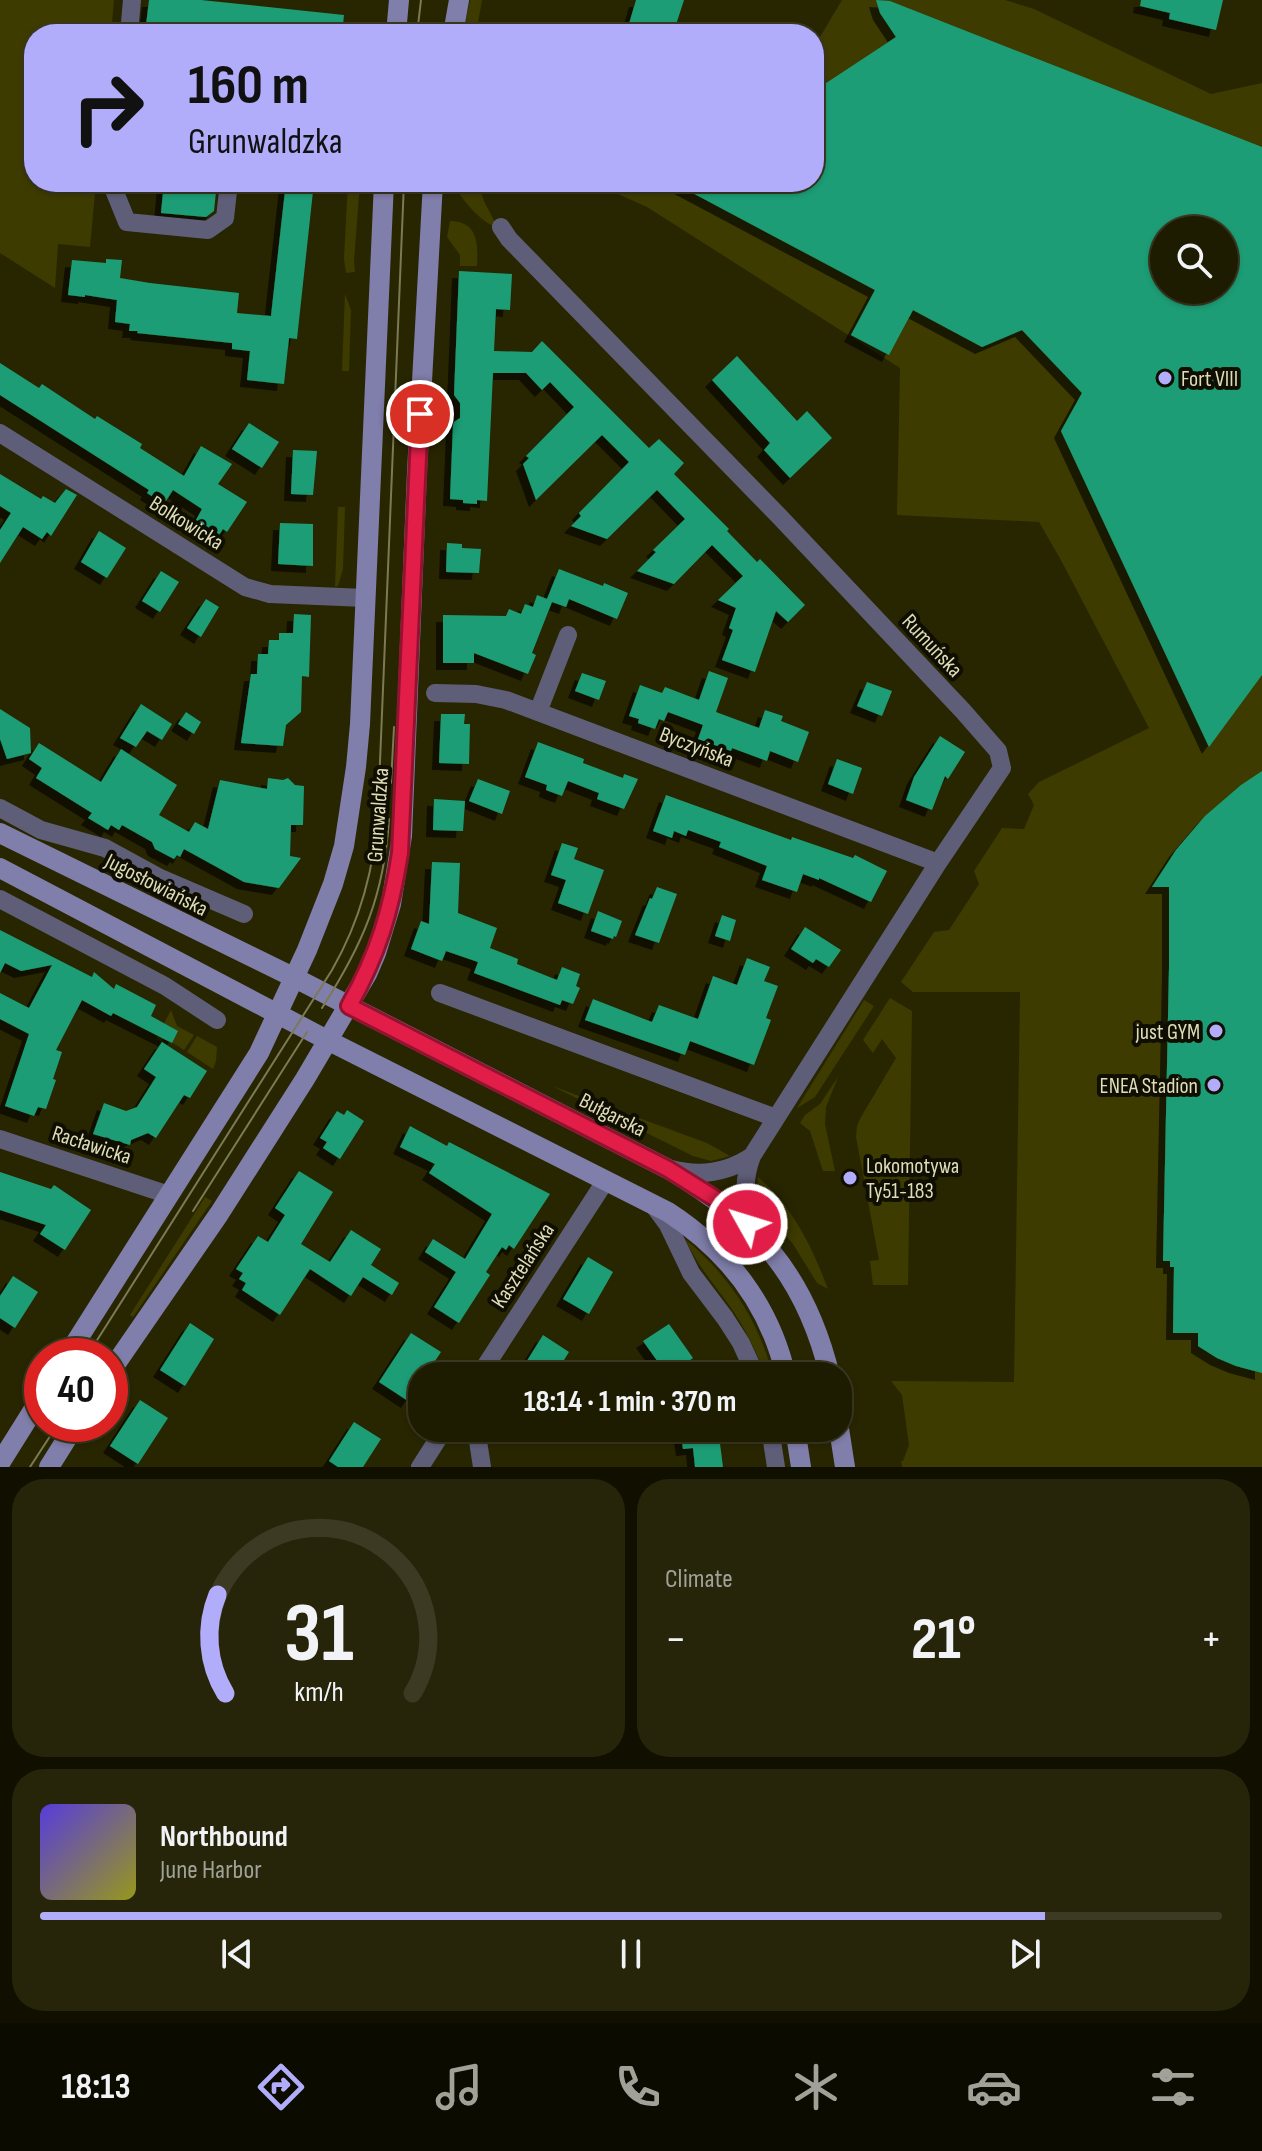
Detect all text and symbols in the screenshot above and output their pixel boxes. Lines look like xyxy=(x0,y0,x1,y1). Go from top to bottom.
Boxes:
text: 160 m xyxy=(188,53,309,120)
icon: right xyxy=(56,56,160,160)
text: Grunwaldzka xyxy=(188,121,343,164)
map controls xyxy=(1150,216,1238,304)
button: search xyxy=(1150,216,1238,304)
place label: Fort VIII xyxy=(1181,366,1238,393)
marker: Fort VIII xyxy=(1156,369,1174,387)
pin xyxy=(386,380,454,448)
icon: arrive xyxy=(398,392,442,436)
street label: Bolkowicka xyxy=(144,490,228,557)
street label: Rumuńska xyxy=(896,609,968,683)
street label: Byczyńska xyxy=(656,721,737,774)
street label: Grunwaldzka xyxy=(362,767,395,863)
street label: Jugosłowiańska xyxy=(100,848,212,923)
place label: just GYM xyxy=(1135,1019,1200,1046)
marker: just GYM xyxy=(1207,1022,1225,1040)
place label: ENEA Stadion xyxy=(1100,1073,1198,1100)
marker: ENEA Stadion xyxy=(1205,1076,1223,1094)
street label: Bułgarska xyxy=(575,1087,650,1143)
street label: Racławicka xyxy=(48,1120,135,1171)
place label: Lokomotywa Ty51-183 xyxy=(866,1153,959,1205)
marker: Lokomotywa Ty51-183 xyxy=(841,1169,859,1187)
position arrow xyxy=(705,1182,789,1266)
street label: Kasztelańska xyxy=(486,1218,561,1313)
speed limit sign: 40 xyxy=(24,1338,128,1442)
text: 18:14 · 1 min · 370 m xyxy=(524,1384,736,1420)
text: Climate xyxy=(665,1564,733,1595)
text: 31 xyxy=(284,1585,353,1685)
text: 21° xyxy=(911,1604,976,1676)
text: − xyxy=(665,1613,687,1666)
text: + xyxy=(1200,1613,1222,1666)
text: km/h xyxy=(294,1675,343,1710)
text: Northbound xyxy=(160,1819,288,1855)
text: June Harbor xyxy=(160,1855,262,1886)
icon: previous xyxy=(215,1932,259,1976)
icon: pause xyxy=(609,1932,653,1976)
icon: next xyxy=(1003,1932,1047,1976)
icon: directions xyxy=(253,2059,309,2115)
icon: music xyxy=(431,2059,487,2115)
icon: phone xyxy=(610,2059,666,2115)
icon: climate xyxy=(788,2059,844,2115)
icon: car xyxy=(966,2059,1022,2115)
icon: filters xyxy=(1145,2059,1201,2115)
text: 18:13 xyxy=(61,2066,131,2109)

